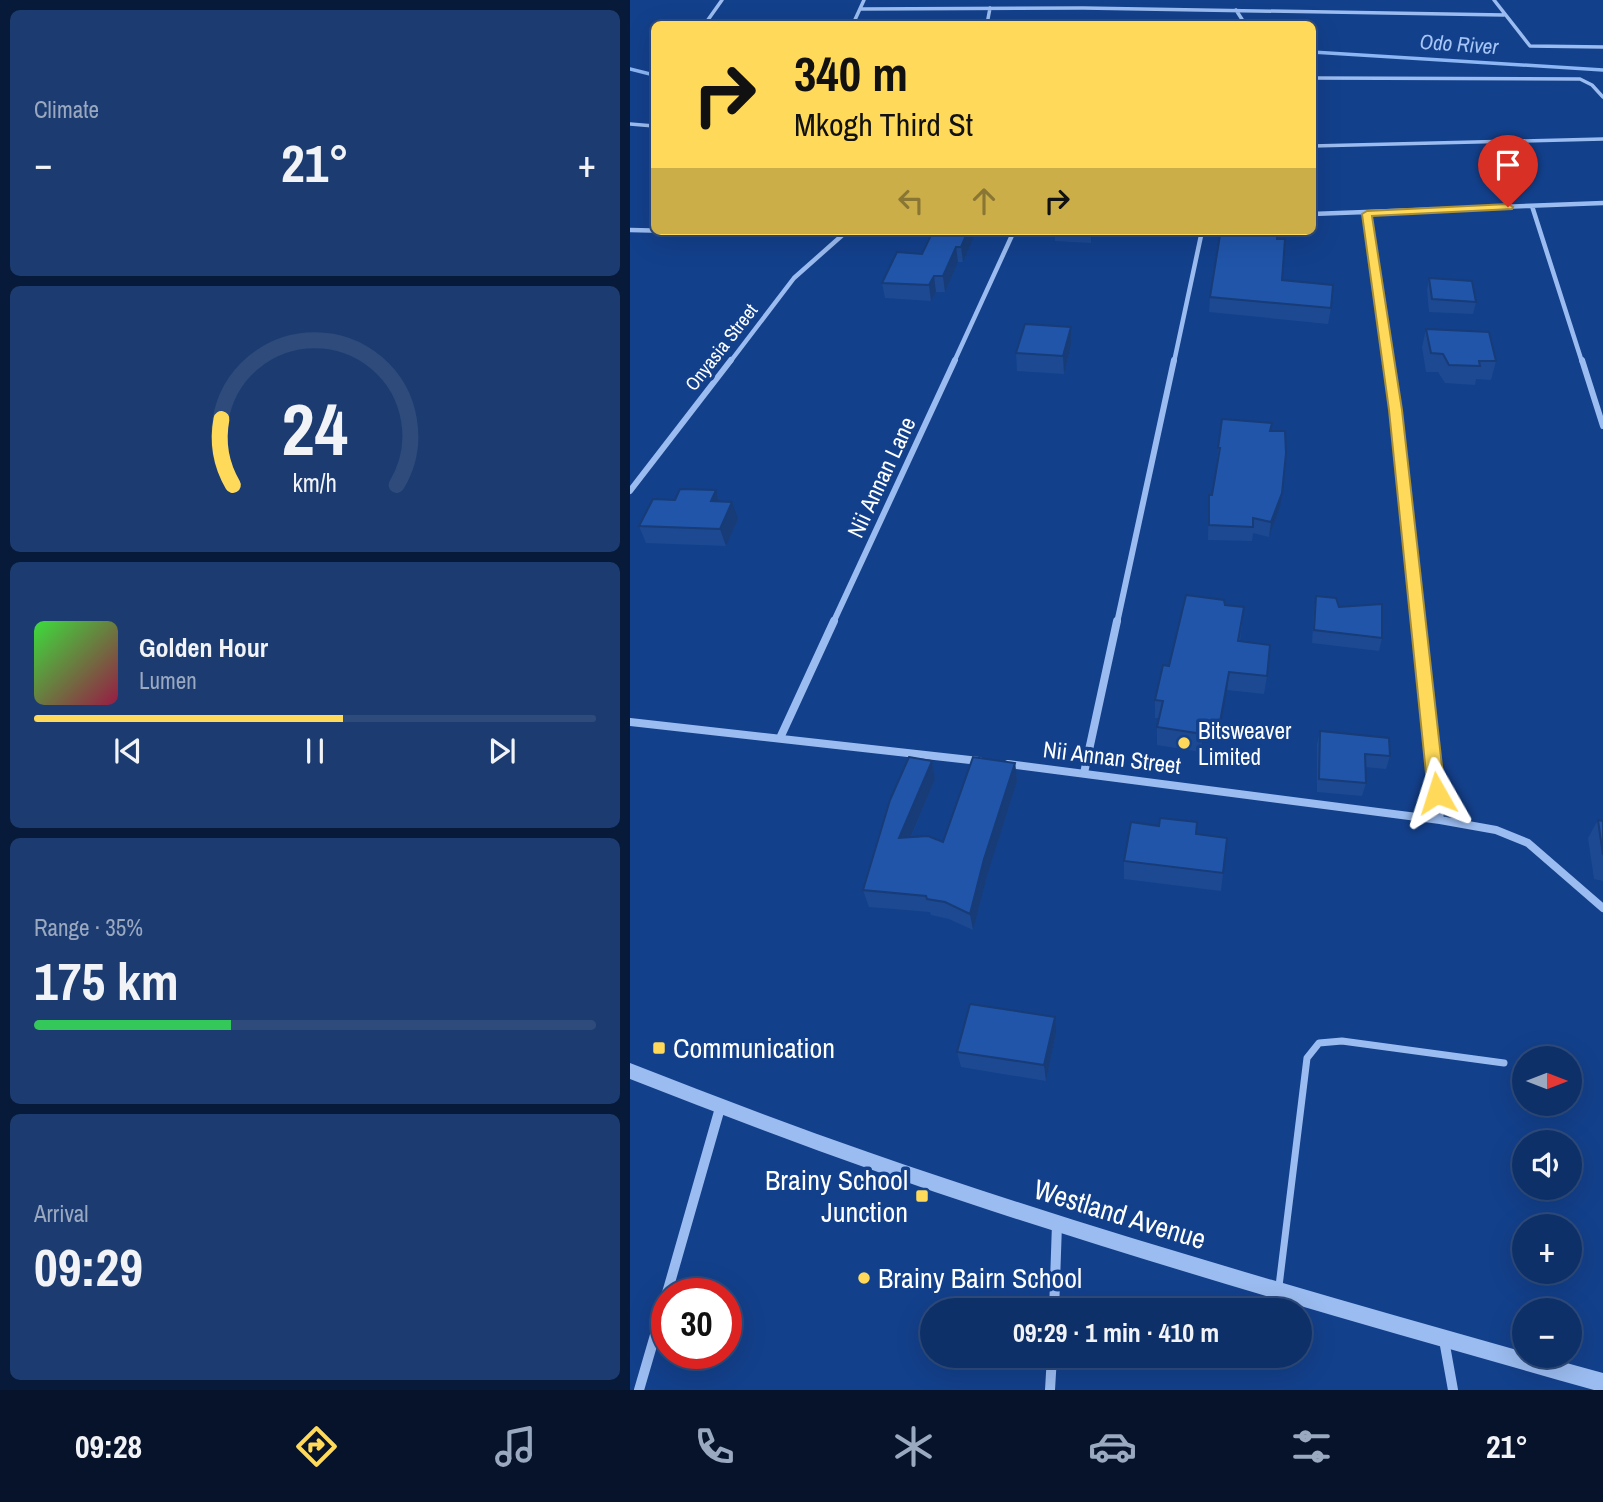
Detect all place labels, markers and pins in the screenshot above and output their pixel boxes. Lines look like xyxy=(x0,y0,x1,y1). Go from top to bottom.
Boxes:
pin xyxy=(1478,135,1538,207)
place label: Bitsweaver Limited xyxy=(1198,715,1292,772)
marker: Bitsweaver Limited xyxy=(1176,735,1192,751)
place label: Communication xyxy=(673,1029,835,1067)
marker: Communication xyxy=(651,1040,667,1056)
place label: Brainy School Junction xyxy=(765,1161,908,1231)
marker: Brainy School Junction xyxy=(914,1188,930,1204)
place label: Brainy Bairn School xyxy=(878,1259,1082,1297)
marker: Brainy Bairn School xyxy=(856,1270,872,1286)

